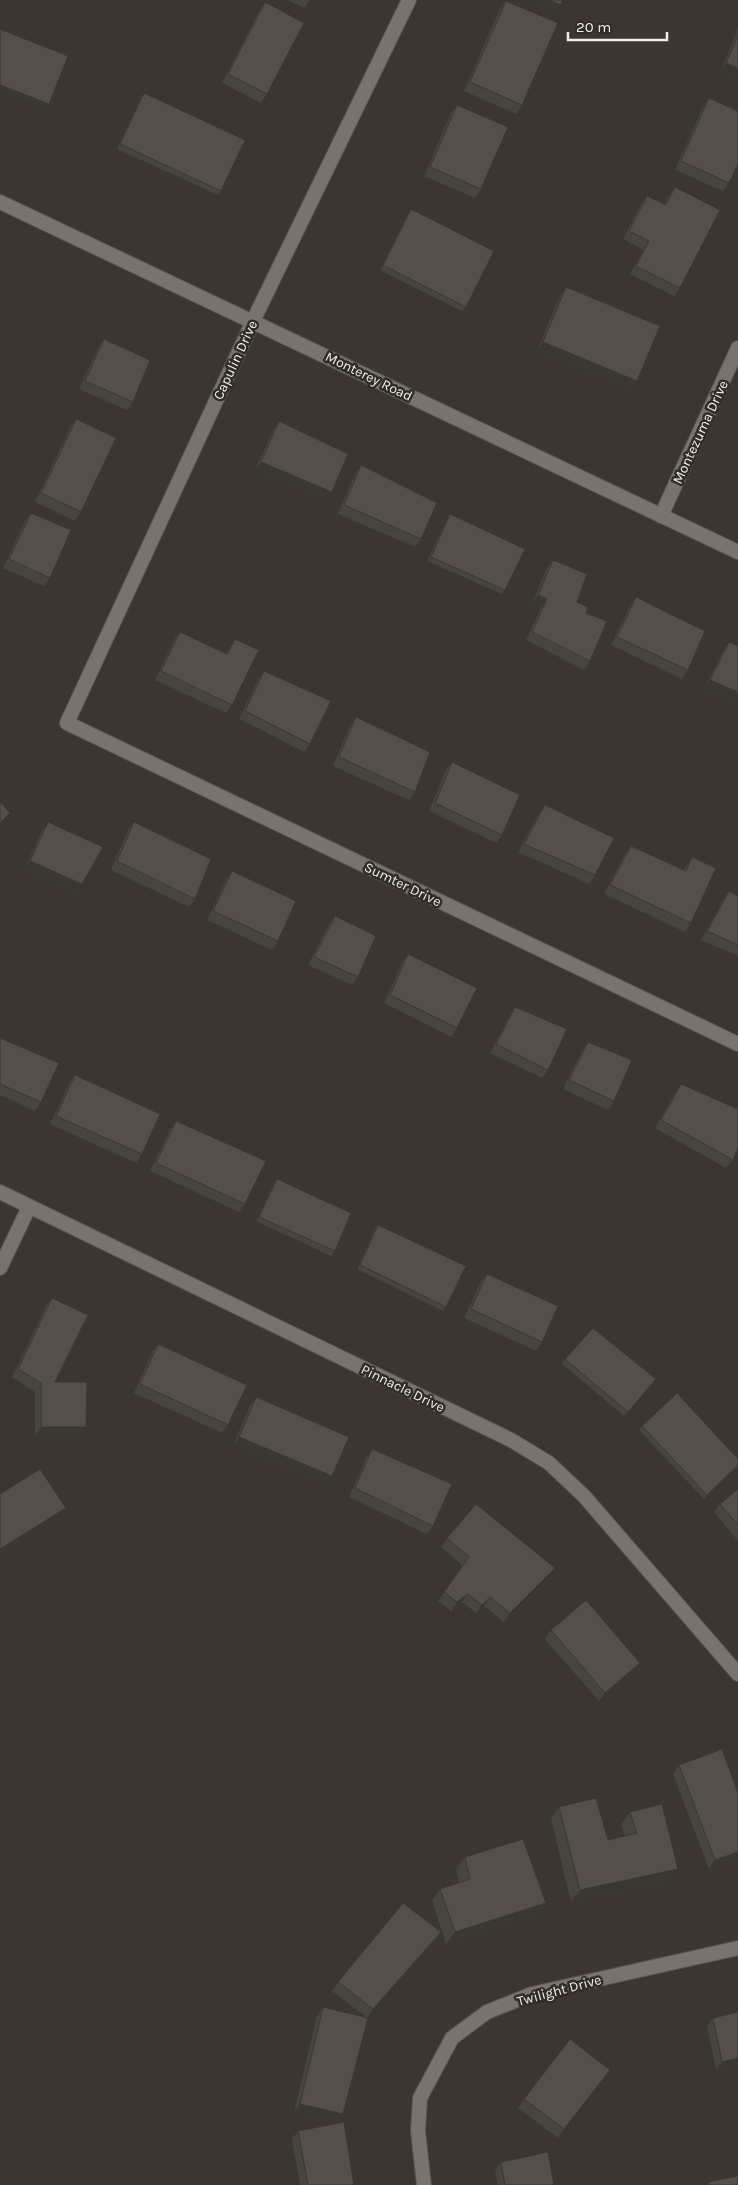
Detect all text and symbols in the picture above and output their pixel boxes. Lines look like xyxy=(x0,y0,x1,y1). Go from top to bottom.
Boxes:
scale bar xyxy=(568,10,667,42)
text: 20 m xyxy=(576,18,611,36)
street label: Capulin Drive xyxy=(210,318,261,403)
street label: Monterey Road xyxy=(322,348,415,405)
street label: Montezuma Drive xyxy=(669,378,732,487)
street label: Sumter Drive xyxy=(361,858,444,910)
street label: Pinnacle Drive xyxy=(358,1361,447,1416)
street label: Twilight Drive xyxy=(515,1971,603,2010)

